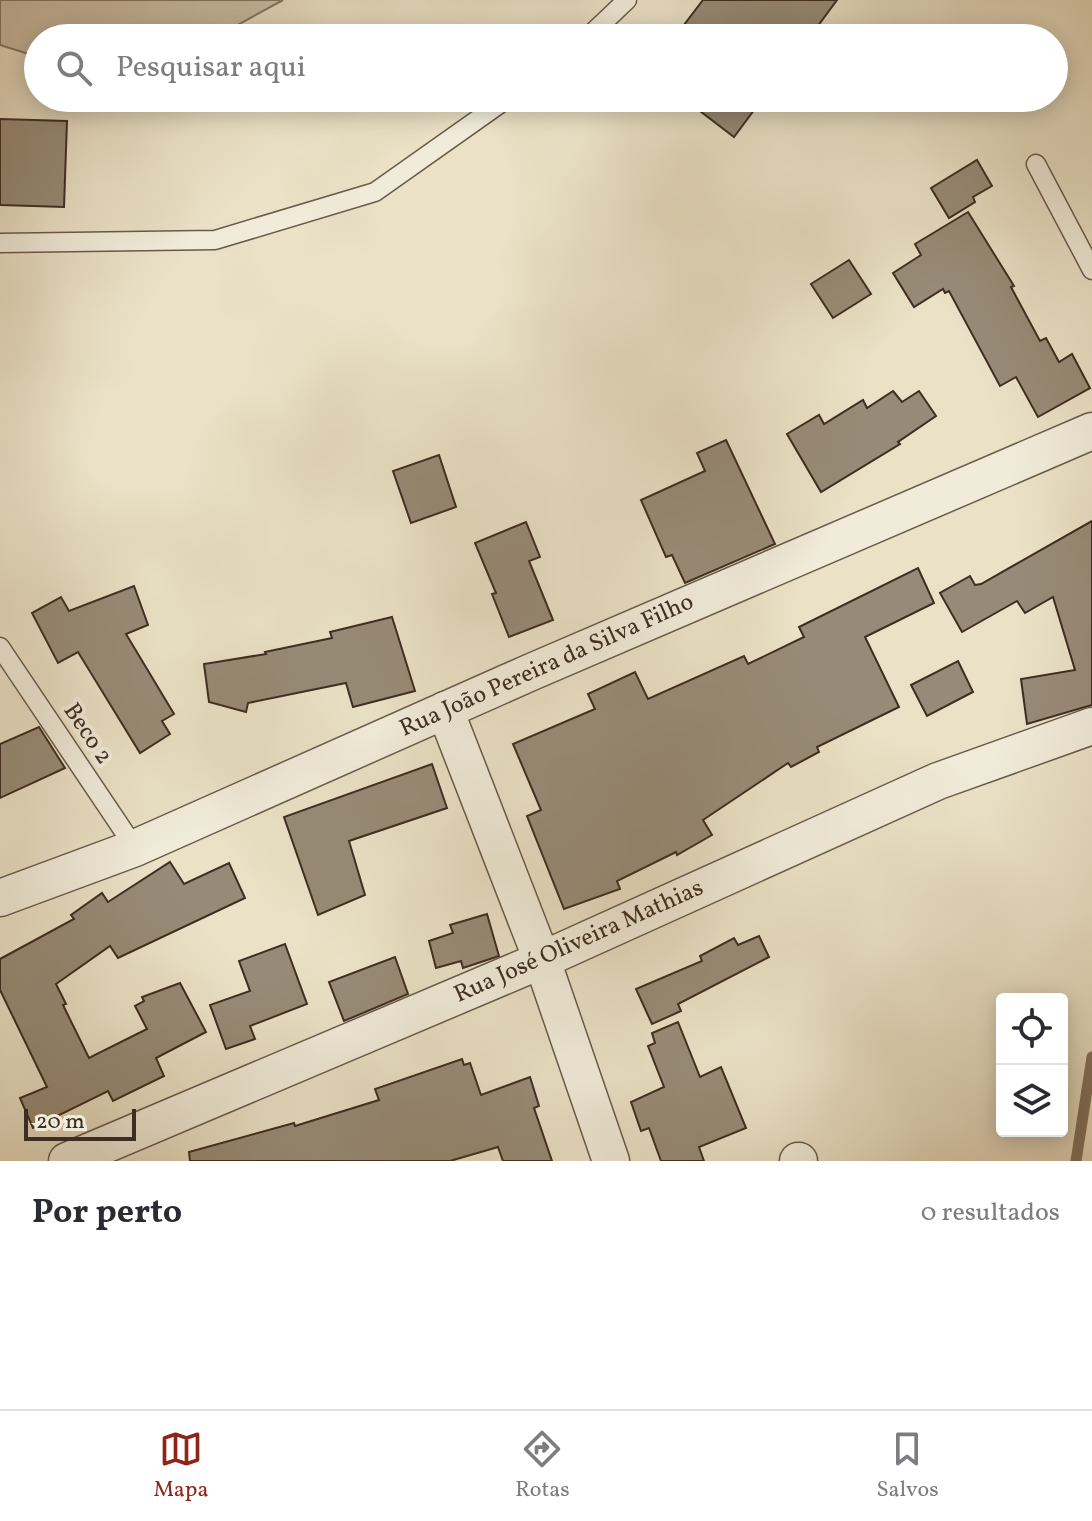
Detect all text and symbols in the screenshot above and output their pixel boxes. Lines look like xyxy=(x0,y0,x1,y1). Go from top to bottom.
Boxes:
search box xyxy=(24,24,1068,112)
icon: search xyxy=(52,46,96,90)
text: Pesquisar aqui xyxy=(116,47,306,89)
street label: Rua João Pereira da Silva Filho xyxy=(394,586,700,746)
street label: Beco 2 xyxy=(54,697,120,771)
street label: Rua José Oliveira Mathias xyxy=(449,872,709,1012)
map controls xyxy=(996,993,1068,1137)
button: locate xyxy=(996,993,1068,1065)
button: layers xyxy=(996,1065,1068,1137)
scale bar xyxy=(24,1105,136,1141)
text: 20 m xyxy=(36,1107,85,1138)
text: Por perto xyxy=(32,1190,182,1237)
text: 0 resultados xyxy=(921,1195,1060,1231)
tab: Mapa xyxy=(153,1427,208,1506)
tab: Rotas xyxy=(515,1427,570,1506)
tab: Salvos xyxy=(876,1427,939,1506)

